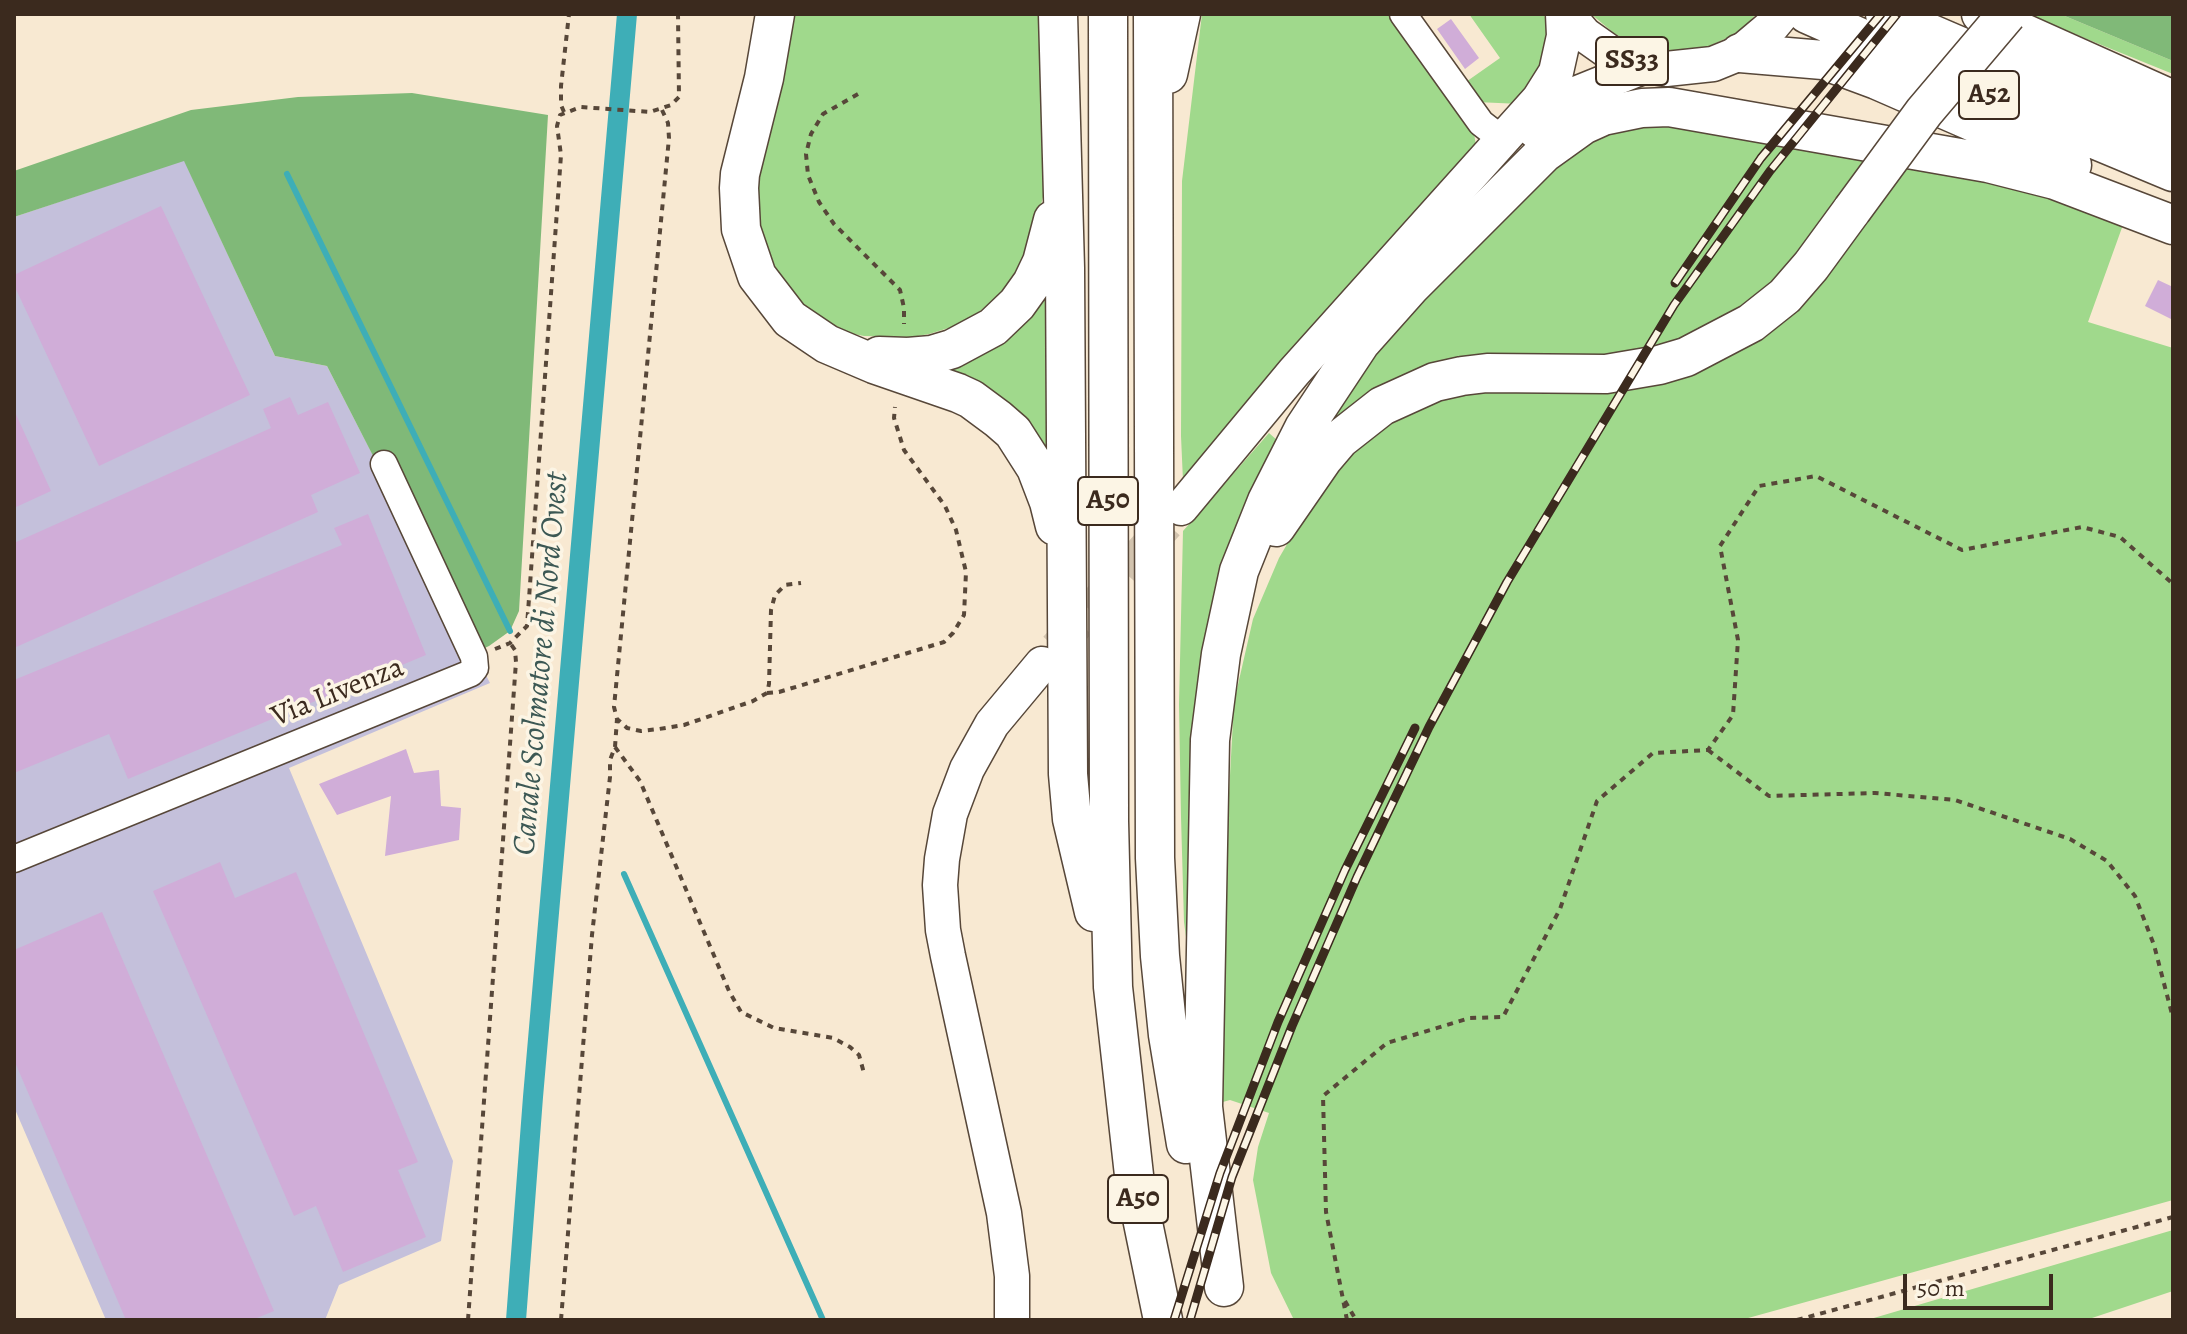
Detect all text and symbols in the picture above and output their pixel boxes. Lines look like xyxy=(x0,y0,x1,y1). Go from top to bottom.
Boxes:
road number: SS33 xyxy=(1596,37,1668,85)
road number: A52 xyxy=(1959,71,2019,119)
water label: Canale Scolmatore di Nord Ovest xyxy=(506,471,578,857)
road number: A50 xyxy=(1078,477,1138,525)
street label: Via Livenza xyxy=(267,650,409,736)
road number: A50 xyxy=(1108,1175,1168,1223)
scale bar xyxy=(1907,1258,2057,1308)
text: 50 m xyxy=(1917,1272,1965,1304)

